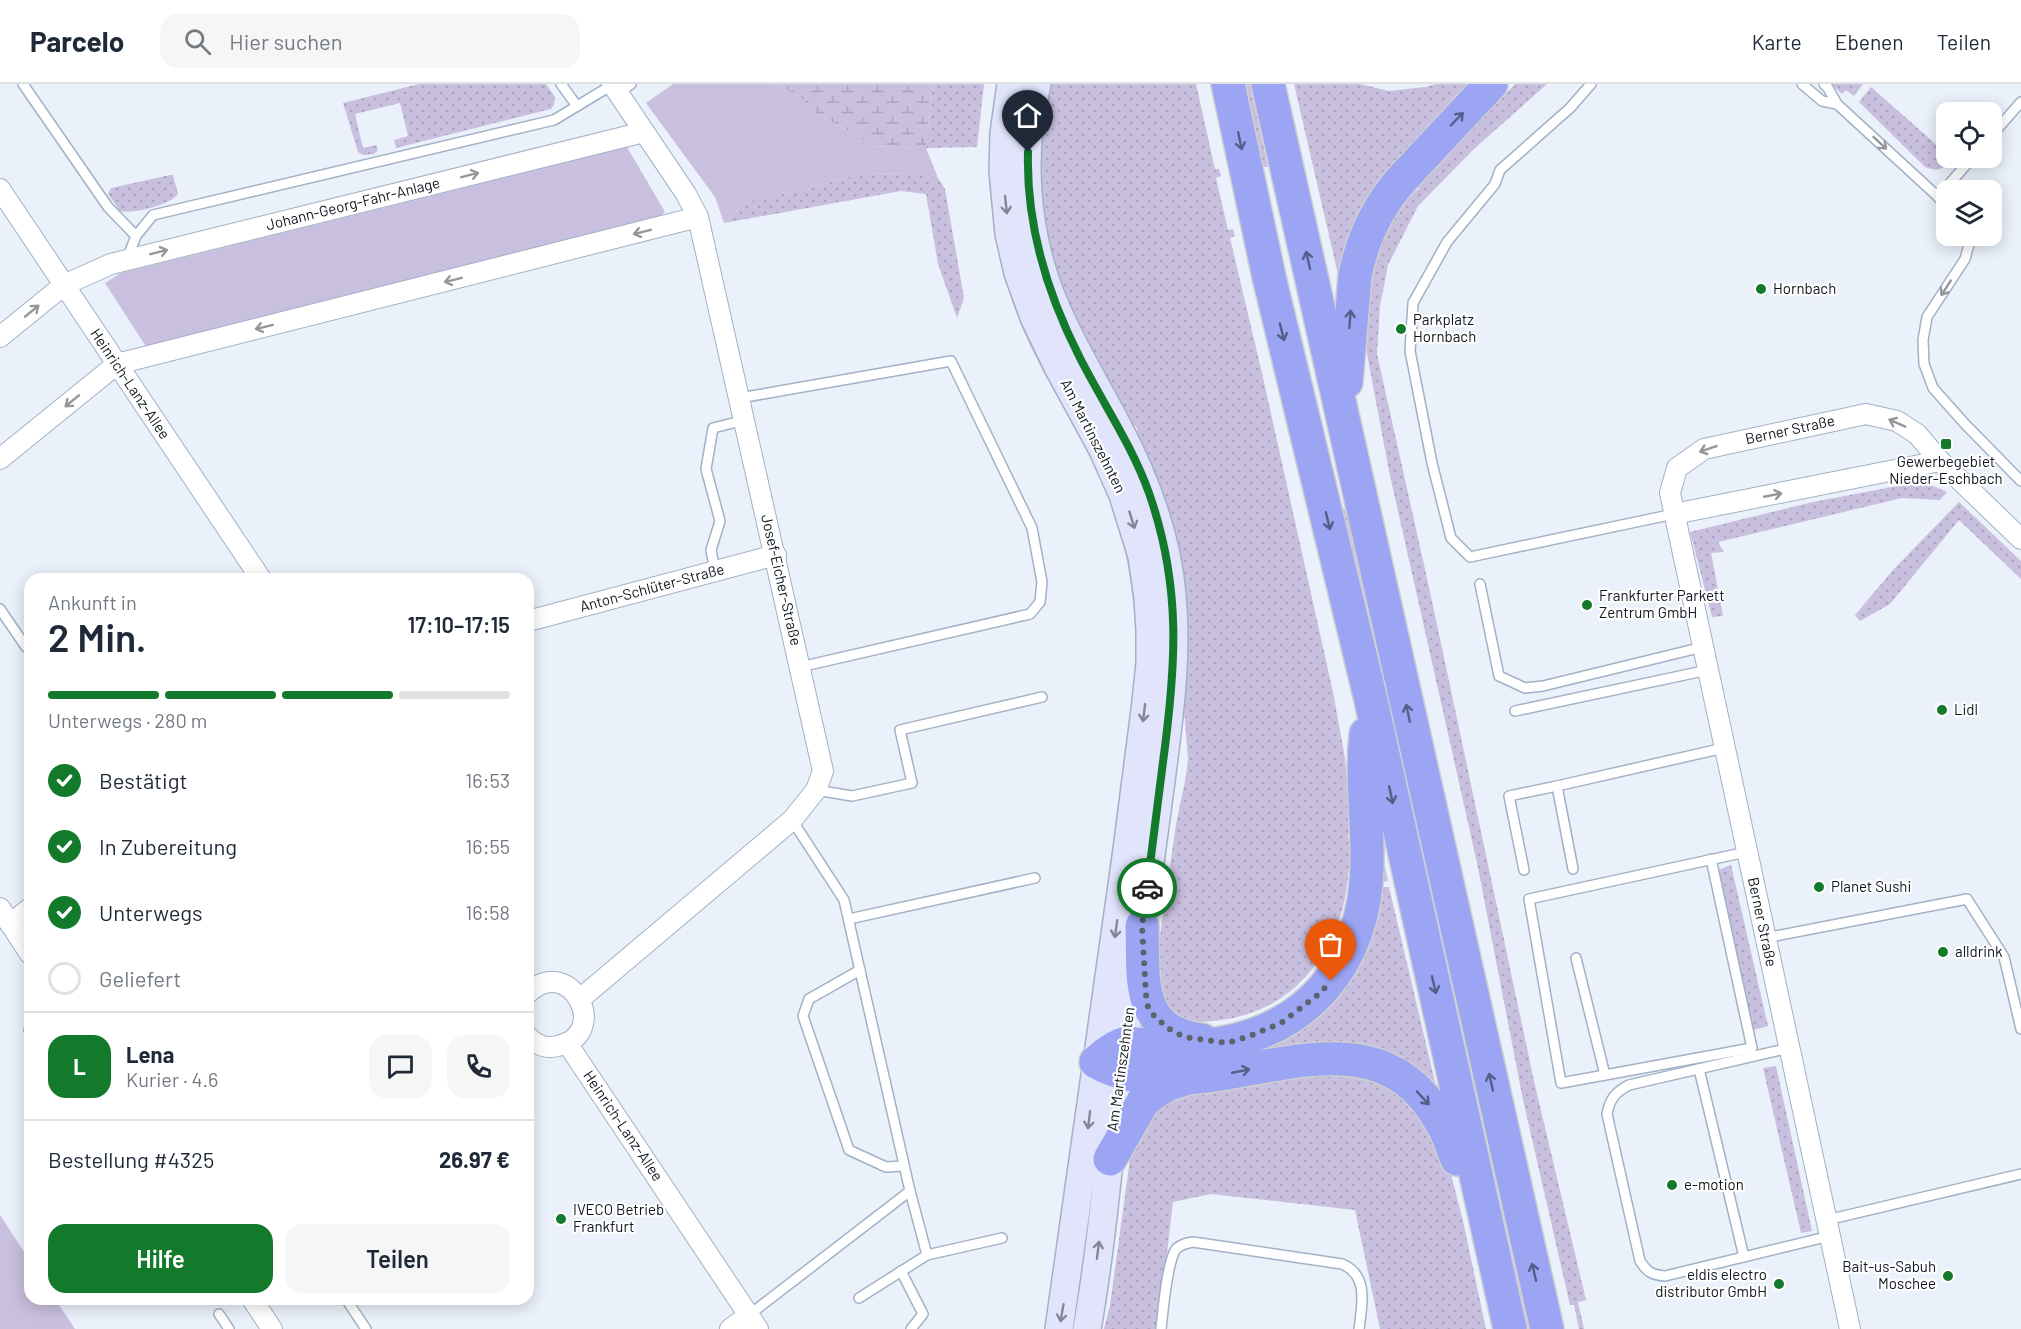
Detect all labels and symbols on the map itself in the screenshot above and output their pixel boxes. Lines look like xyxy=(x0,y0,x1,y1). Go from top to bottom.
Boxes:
pin xyxy=(1002,90,1053,152)
one-way arrow xyxy=(1449,112,1464,127)
one-way arrow xyxy=(1235,131,1246,150)
one-way arrow xyxy=(1872,136,1887,150)
one-way arrow xyxy=(460,169,479,180)
street label: Johann-Georg-Fahr-Anlage xyxy=(264,173,442,233)
one-way arrow xyxy=(1000,194,1011,214)
one-way arrow xyxy=(633,226,652,238)
one-way arrow xyxy=(149,246,168,258)
one-way arrow xyxy=(1301,251,1313,270)
one-way arrow xyxy=(443,274,462,286)
place label: Hornbach xyxy=(1773,279,1836,297)
one-way arrow xyxy=(1940,279,1952,295)
marker: Hornbach xyxy=(1754,282,1768,296)
one-way arrow xyxy=(24,304,39,318)
one-way arrow xyxy=(1345,310,1356,330)
place label: Parkplatz Hornbach xyxy=(1413,310,1476,345)
one-way arrow xyxy=(254,322,273,334)
one-way arrow xyxy=(1276,322,1288,341)
marker: Parkplatz Hornbach xyxy=(1394,322,1408,336)
street label: Heinrich-Lanz-Allee xyxy=(87,325,175,442)
street label: Am Martinszehnten xyxy=(1057,376,1130,495)
one-way arrow xyxy=(65,394,80,408)
street label: Berner Straße xyxy=(1743,411,1836,447)
one-way arrow xyxy=(1889,417,1907,428)
marker: Gewerbegebiet Nieder-Eschbach xyxy=(1939,437,1953,451)
one-way arrow xyxy=(1699,445,1718,456)
place label: Gewerbegebiet Nieder-Eschbach xyxy=(1889,452,2003,487)
one-way arrow xyxy=(1762,489,1782,500)
one-way arrow xyxy=(1127,510,1138,529)
one-way arrow xyxy=(1322,511,1334,530)
street label: Josef-Eicher-Straße xyxy=(758,512,806,647)
street label: Anton-Schlüter-Straße xyxy=(578,559,726,615)
place label: Frankfurter Parkett Zentrum GmbH xyxy=(1599,586,1725,621)
marker: Frankfurter Parkett Zentrum GmbH xyxy=(1580,598,1594,612)
place label: Lidl xyxy=(1954,700,1978,718)
one-way arrow xyxy=(1139,703,1150,722)
marker: Lidl xyxy=(1935,703,1949,717)
one-way arrow xyxy=(1402,704,1414,723)
one-way arrow xyxy=(1386,784,1397,804)
courier xyxy=(1117,858,1177,918)
street label: Berner Straße xyxy=(1745,875,1781,968)
place label: Planet Sushi xyxy=(1831,877,1911,895)
marker: Planet Sushi xyxy=(1812,880,1826,894)
one-way arrow xyxy=(1111,918,1122,938)
pin xyxy=(1305,919,1356,981)
place label: alldrink xyxy=(1955,942,2003,960)
marker: alldrink xyxy=(1936,945,1950,959)
one-way arrow xyxy=(1428,975,1440,994)
street label: Am Martinszehnten xyxy=(1102,1006,1138,1132)
one-way arrow xyxy=(1231,1065,1250,1076)
street label: Heinrich-Lanz-Allee xyxy=(580,1067,668,1184)
one-way arrow xyxy=(1485,1072,1496,1092)
one-way arrow xyxy=(1416,1090,1430,1105)
one-way arrow xyxy=(1083,1109,1094,1129)
place label: e-motion xyxy=(1684,1175,1744,1193)
marker: e-motion xyxy=(1665,1178,1679,1192)
place label: IVECO Betrieb Frankfurt xyxy=(573,1200,664,1235)
marker: IVECO Betrieb Frankfurt xyxy=(554,1212,568,1226)
one-way arrow xyxy=(1093,1241,1104,1261)
place label: Bait-us-Sabuh Moschee xyxy=(1842,1257,1936,1292)
one-way arrow xyxy=(1528,1263,1539,1282)
place label: eldis electro distributor GmbH xyxy=(1655,1265,1767,1300)
marker: Bait-us-Sabuh Moschee xyxy=(1941,1269,1955,1283)
marker: eldis electro distributor GmbH xyxy=(1772,1277,1786,1291)
one-way arrow xyxy=(1056,1303,1067,1322)

